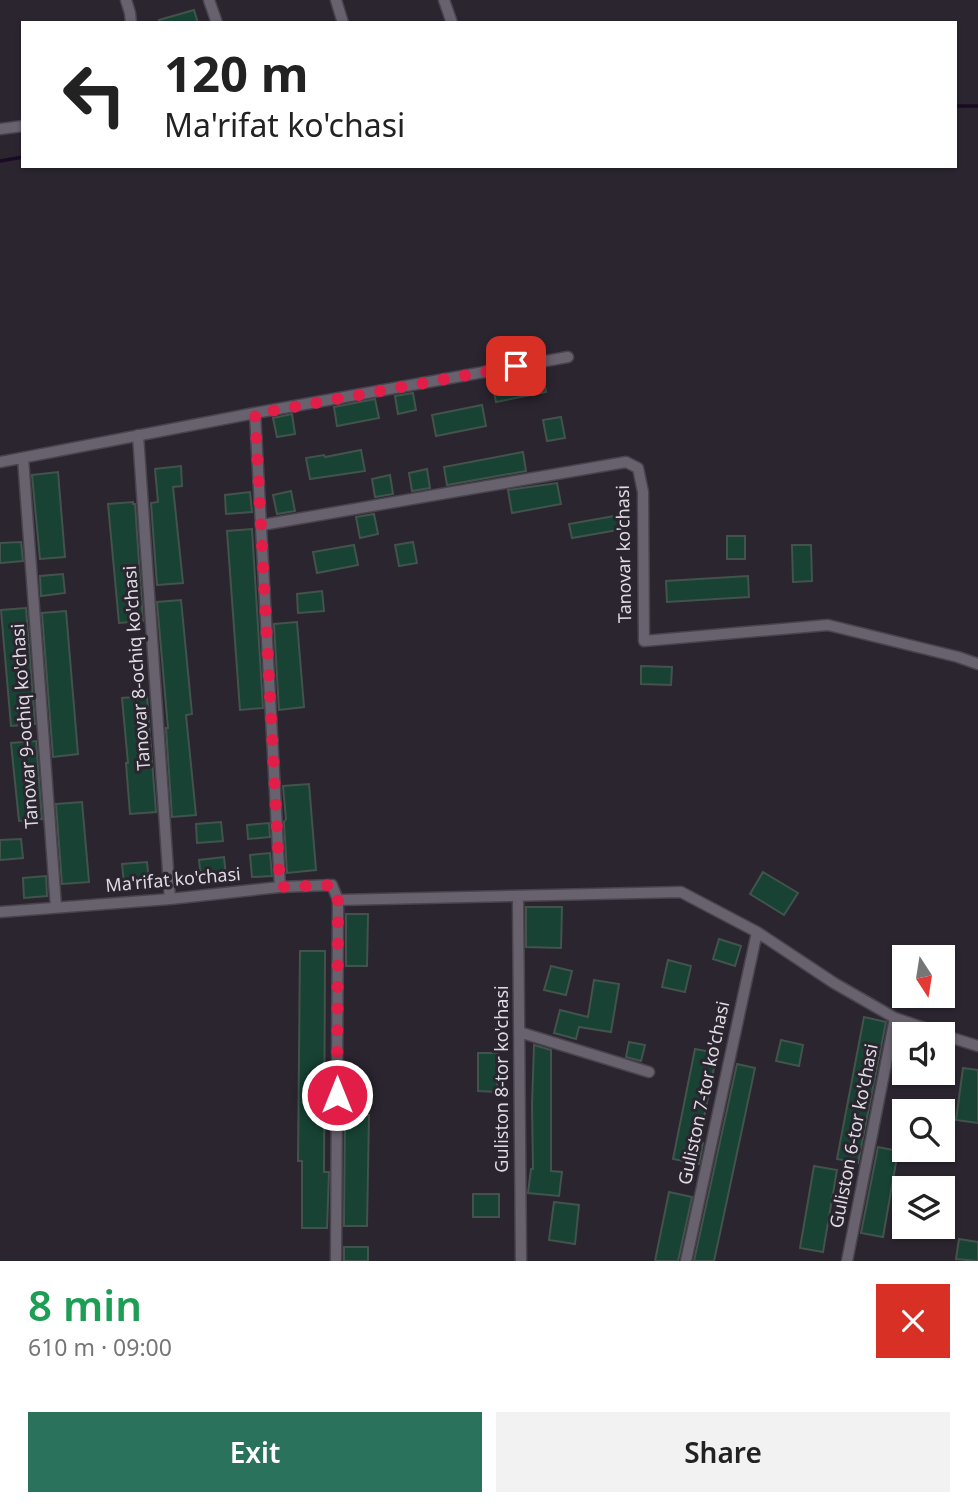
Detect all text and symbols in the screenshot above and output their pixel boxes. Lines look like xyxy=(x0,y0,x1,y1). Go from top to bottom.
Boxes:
text: 120 m xyxy=(164,40,309,106)
icon: left xyxy=(49,49,140,140)
text: Ma'rifat ko'chasi xyxy=(164,103,405,146)
pin xyxy=(486,336,546,396)
icon: arrive xyxy=(497,347,535,385)
street label: Tanovar ko'chasi xyxy=(610,485,636,623)
street label: Tanovar 8-ochiq ko'chasi xyxy=(117,565,155,771)
street label: Tanovar 9-ochiq ko'chasi xyxy=(5,623,43,829)
street label: Ma'rifat ko'chasi xyxy=(104,861,242,897)
north arrow xyxy=(892,945,956,1008)
map controls xyxy=(892,945,955,1239)
street label: Guliston 8-tor ko'chasi xyxy=(489,985,513,1173)
street label: Guliston 7-tor ko'chasi xyxy=(672,999,734,1187)
button: sound xyxy=(892,1022,955,1085)
street label: Guliston 6-tor ko'chasi xyxy=(823,1042,883,1230)
position arrow xyxy=(300,1058,374,1132)
button: search xyxy=(892,1099,955,1162)
button: layers xyxy=(892,1176,955,1239)
text: 8 min xyxy=(28,1276,142,1333)
button: close xyxy=(876,1284,950,1358)
text: 610 m · 09:00 xyxy=(28,1331,172,1363)
button: Exit xyxy=(28,1412,482,1492)
button: Share xyxy=(496,1412,950,1492)

